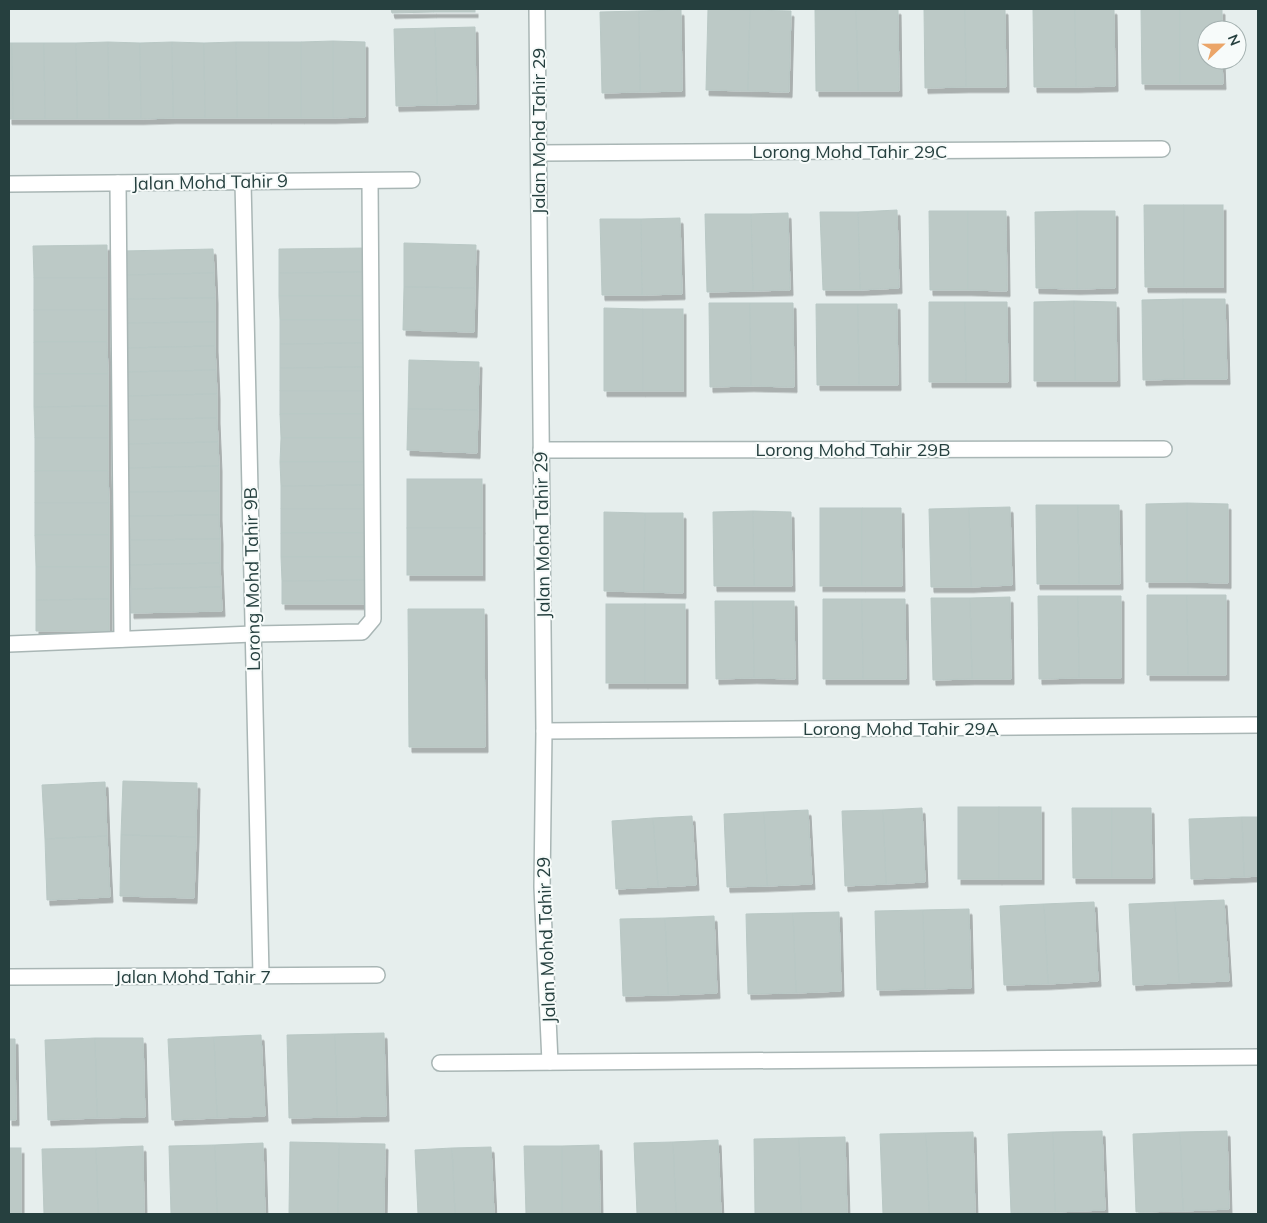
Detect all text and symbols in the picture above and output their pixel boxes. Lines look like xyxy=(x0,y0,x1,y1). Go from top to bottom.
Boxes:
north arrow xyxy=(1197,20,1247,70)
text: N xyxy=(1224,32,1244,48)
street label: Jalan Mohd Tahir 29 xyxy=(527,48,550,214)
street label: Lorong Mohd Tahir 29C xyxy=(753,140,947,163)
street label: Jalan Mohd Tahir 9 xyxy=(132,169,288,195)
street label: Lorong Mohd Tahir 29B xyxy=(756,438,950,461)
street label: Jalan Mohd Tahir 29 xyxy=(529,451,555,619)
street label: Lorong Mohd Tahir 9B xyxy=(239,487,265,671)
street label: Lorong Mohd Tahir 29A xyxy=(803,717,999,740)
street label: Jalan Mohd Tahir 29 xyxy=(532,856,560,1024)
street label: Jalan Mohd Tahir 7 xyxy=(115,965,271,988)

